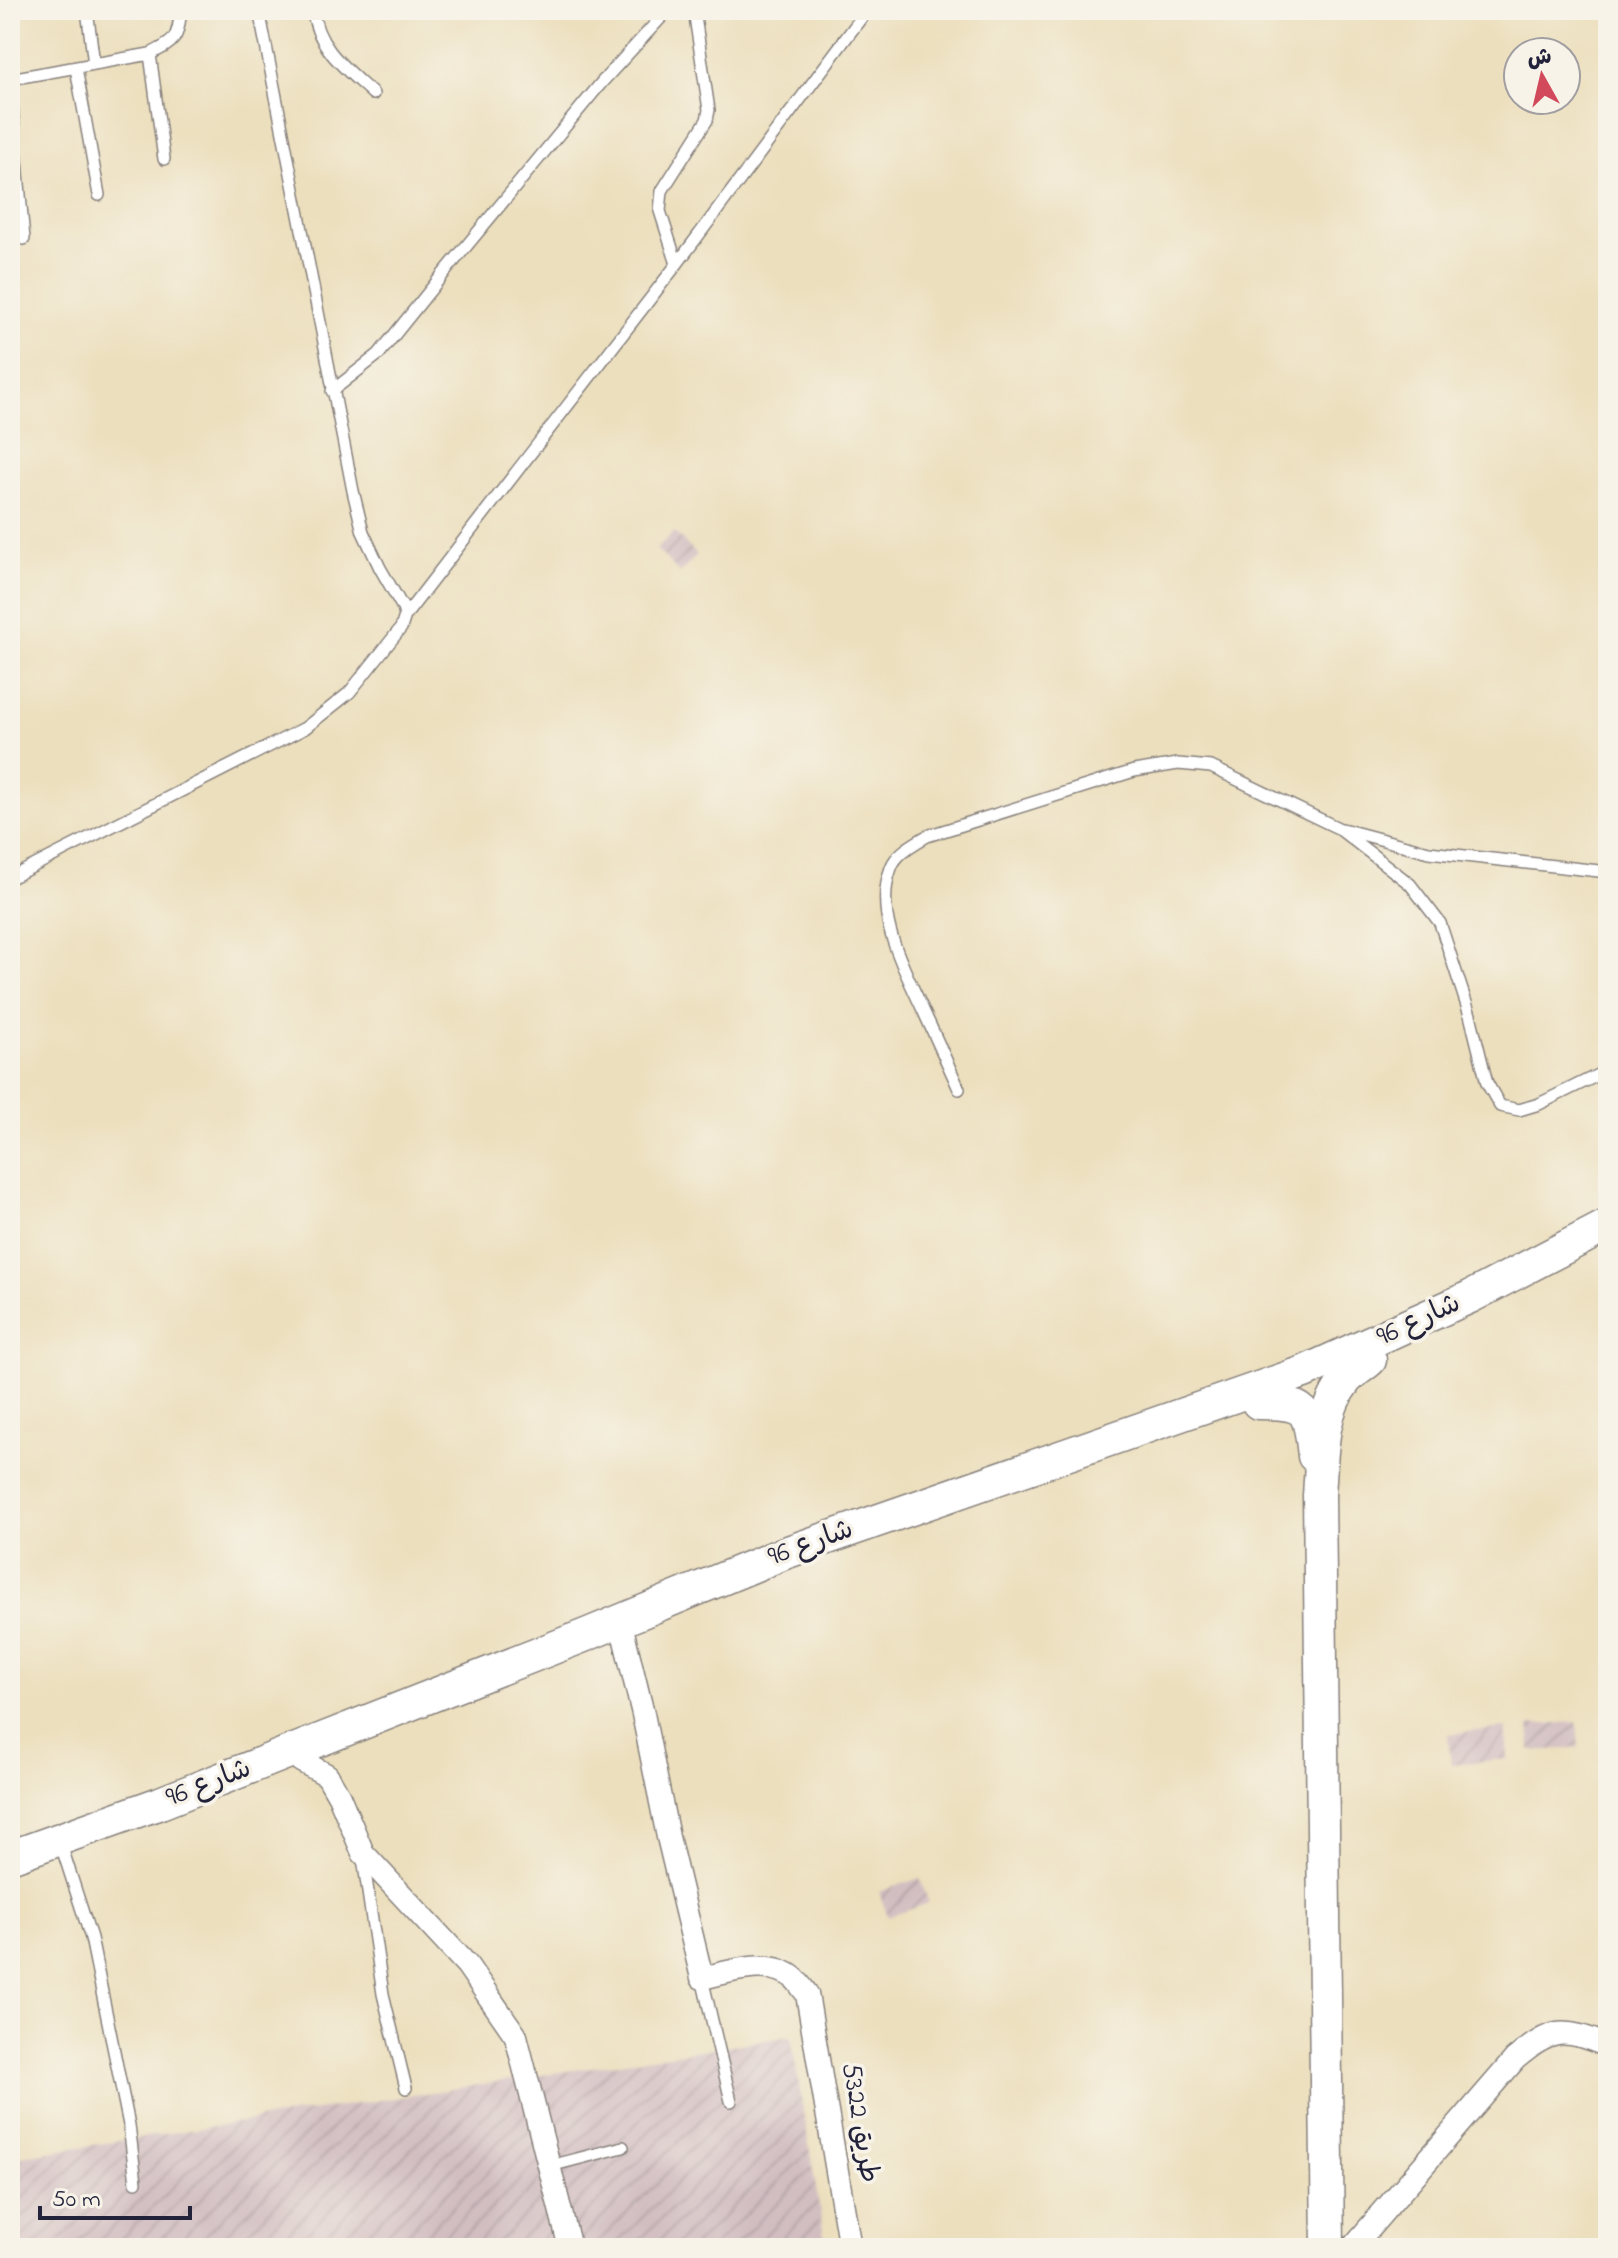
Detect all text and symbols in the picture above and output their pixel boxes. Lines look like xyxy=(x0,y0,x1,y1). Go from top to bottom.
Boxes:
north arrow xyxy=(1502,36,1582,116)
text: ش xyxy=(1525,42,1554,77)
street label: شارع 96 xyxy=(1370,1284,1468,1358)
street label: شارع 96 xyxy=(762,1510,860,1578)
street label: شارع 96 xyxy=(160,1749,258,1819)
street label: طريق 5322 xyxy=(829,2060,889,2186)
scale bar xyxy=(40,2170,190,2220)
text: 50 m xyxy=(52,2183,101,2218)

